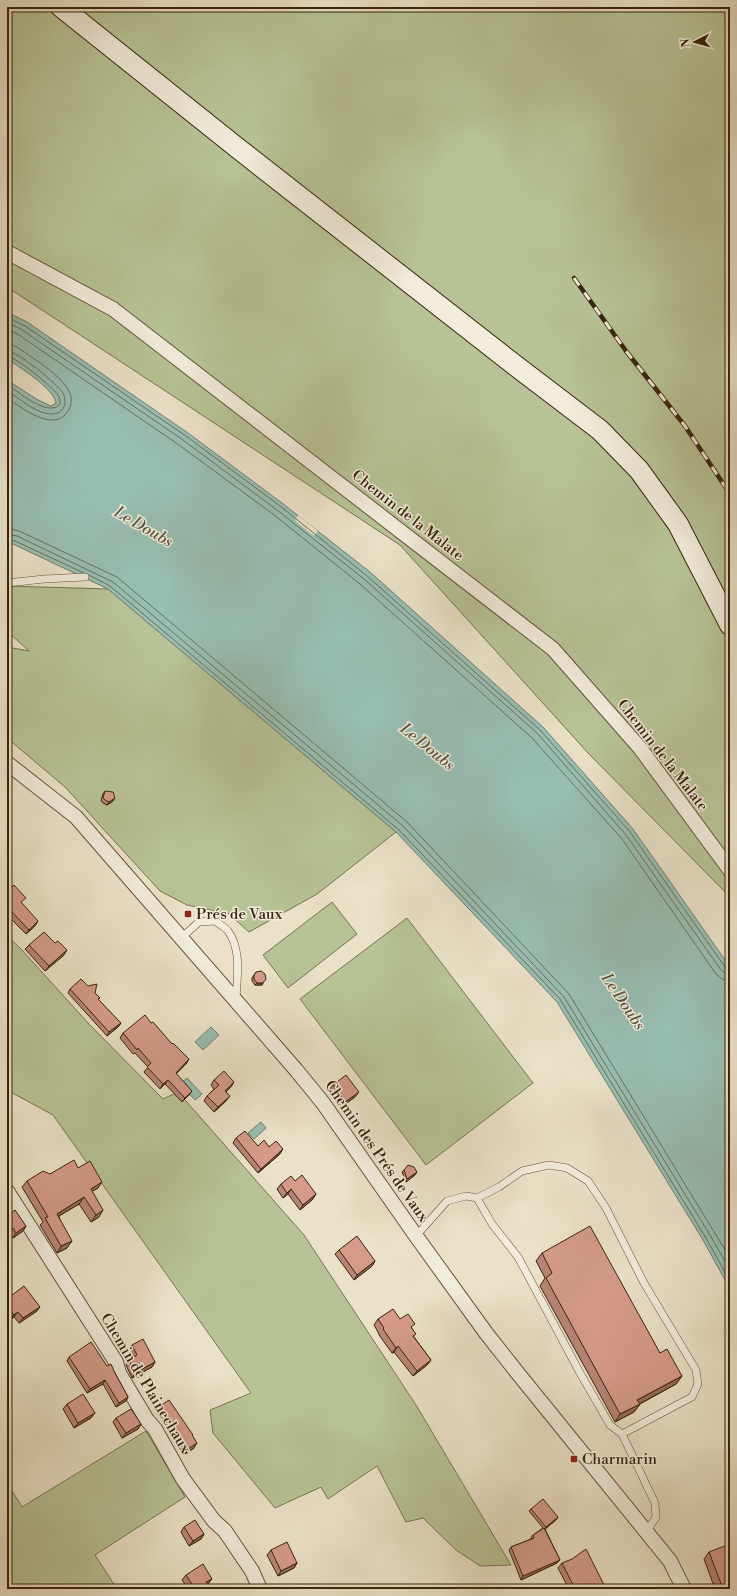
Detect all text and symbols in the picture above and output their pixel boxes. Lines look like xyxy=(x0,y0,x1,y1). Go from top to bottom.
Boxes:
north arrow xyxy=(675,22,715,62)
text: N xyxy=(679,38,693,48)
street label: Chemin de la Malate xyxy=(348,466,467,565)
water label: Le Doubs xyxy=(110,502,176,552)
street label: Chemin de la Malate xyxy=(613,696,712,815)
water label: Le Doubs xyxy=(395,718,459,775)
place label: Prés de Vaux xyxy=(196,905,283,924)
marker: Prés de Vaux xyxy=(183,909,193,919)
water label: Le Doubs xyxy=(596,968,649,1034)
street label: Chemin des Prés de Vaux xyxy=(320,1077,433,1226)
street label: Chemin de Plainechaux xyxy=(96,1310,195,1457)
place label: Charmarin xyxy=(582,1450,657,1469)
marker: Charmarin xyxy=(569,1454,579,1464)

